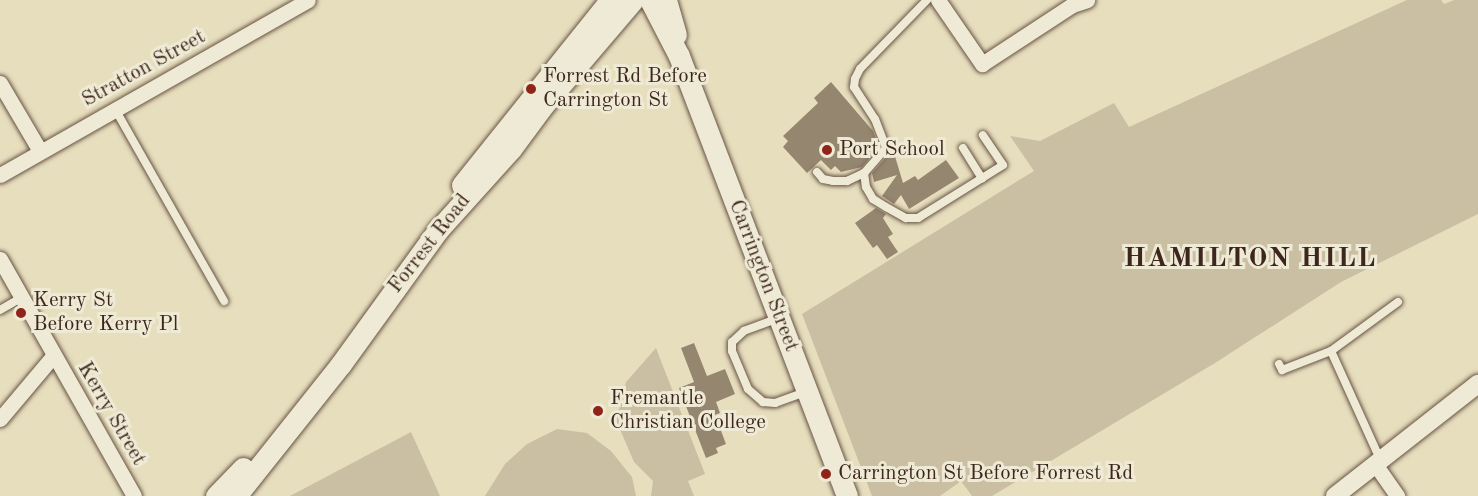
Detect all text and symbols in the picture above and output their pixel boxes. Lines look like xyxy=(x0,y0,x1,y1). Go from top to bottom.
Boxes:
street label: Stratton Street xyxy=(78,25,210,113)
place label: Forrest Rd Before Carrington St xyxy=(543,64,707,114)
marker: Forrest Rd Before Carrington St xyxy=(524,82,538,96)
place label: Port School xyxy=(839,137,945,163)
marker: Port School xyxy=(820,143,834,157)
street label: Forrest Road xyxy=(383,189,477,299)
street label: Carrington Street xyxy=(722,196,804,356)
district label: HAMILTON HILL xyxy=(1123,243,1377,275)
place label: Kerry St Before Kerry Pl xyxy=(33,288,178,338)
marker: Kerry St Before Kerry Pl xyxy=(14,306,28,320)
street label: Kerry Street xyxy=(71,358,151,470)
place label: Fremantle Christian College xyxy=(610,386,766,436)
marker: Fremantle Christian College xyxy=(591,404,605,418)
place label: Carrington St Before Forrest Rd xyxy=(838,461,1133,487)
marker: Carrington St Before Forrest Rd xyxy=(819,467,833,481)

